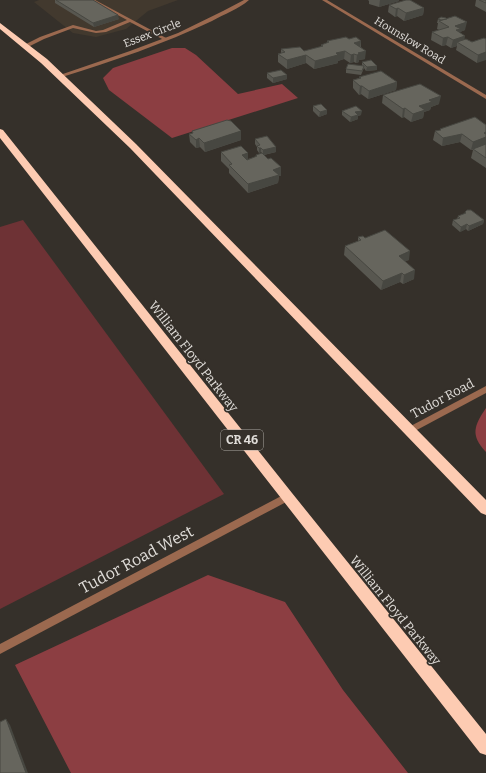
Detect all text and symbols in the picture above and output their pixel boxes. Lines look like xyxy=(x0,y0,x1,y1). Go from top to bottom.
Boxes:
street label: Hounslow Road xyxy=(372,14,448,67)
street label: Essex Circle xyxy=(122,17,183,50)
street label: William Floyd Parkway xyxy=(146,298,241,415)
street label: Tudor Road xyxy=(408,375,477,421)
road number: CR 46 xyxy=(221,430,263,450)
street label: Tudor Road West xyxy=(76,521,197,597)
street label: William Floyd Parkway xyxy=(347,553,444,668)

